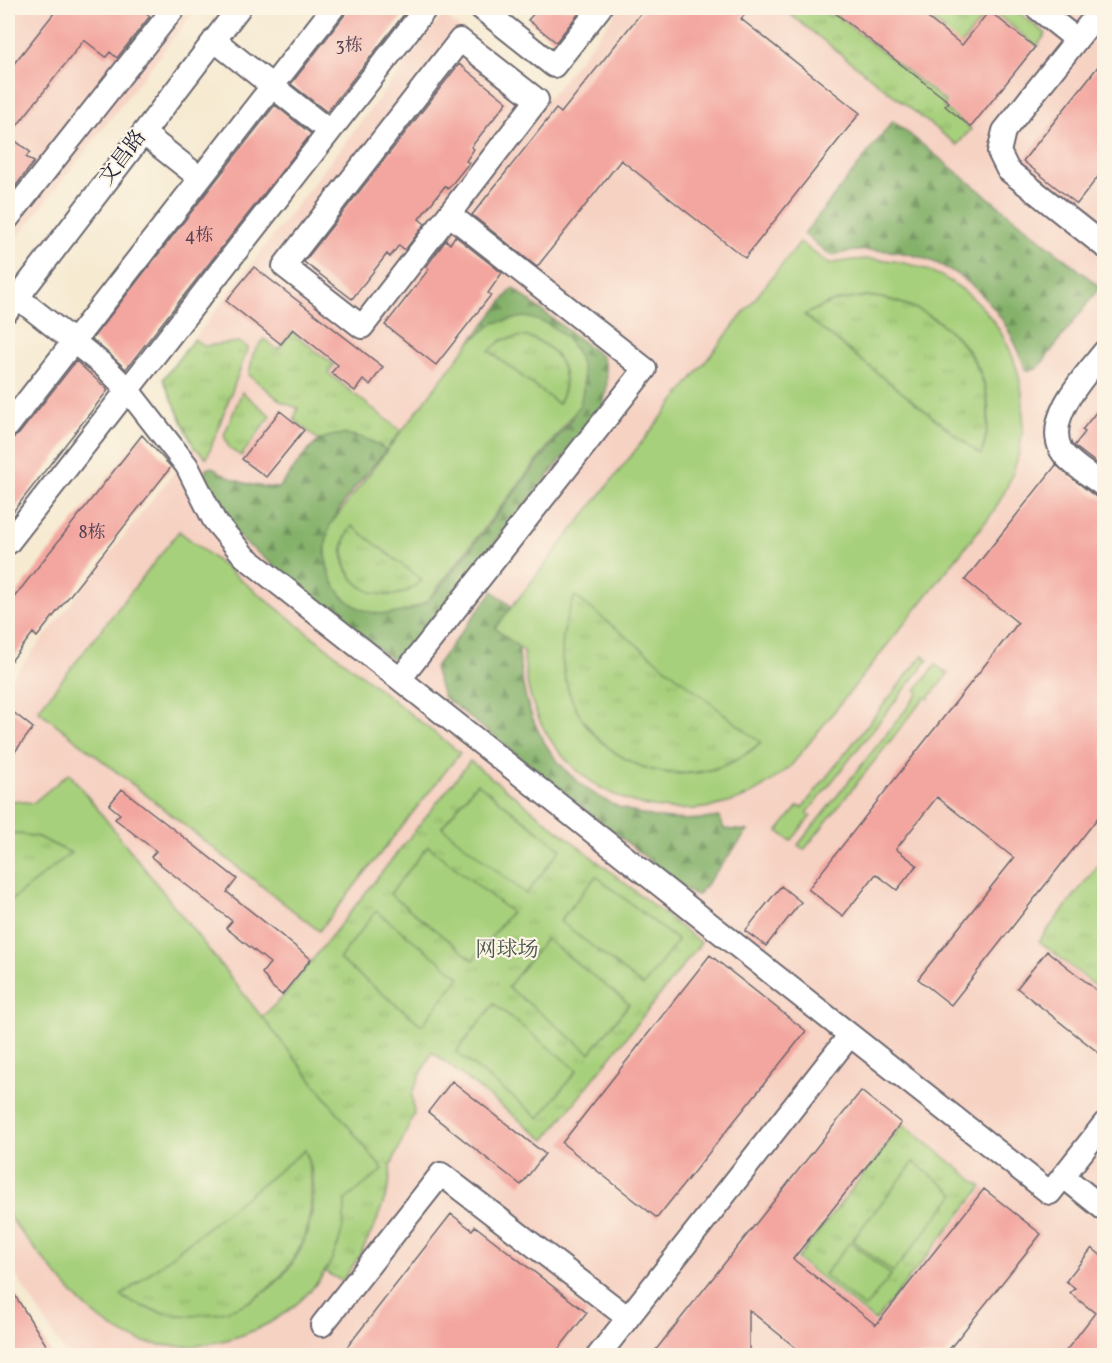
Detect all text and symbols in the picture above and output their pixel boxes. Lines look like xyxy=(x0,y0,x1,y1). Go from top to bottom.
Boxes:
house number: 3栋 xyxy=(335,34,363,59)
street label: 文昌路 xyxy=(92,124,154,192)
house number: 4栋 xyxy=(185,224,213,249)
house number: 8栋 xyxy=(78,521,106,546)
park label: 网球场 xyxy=(476,936,539,965)

